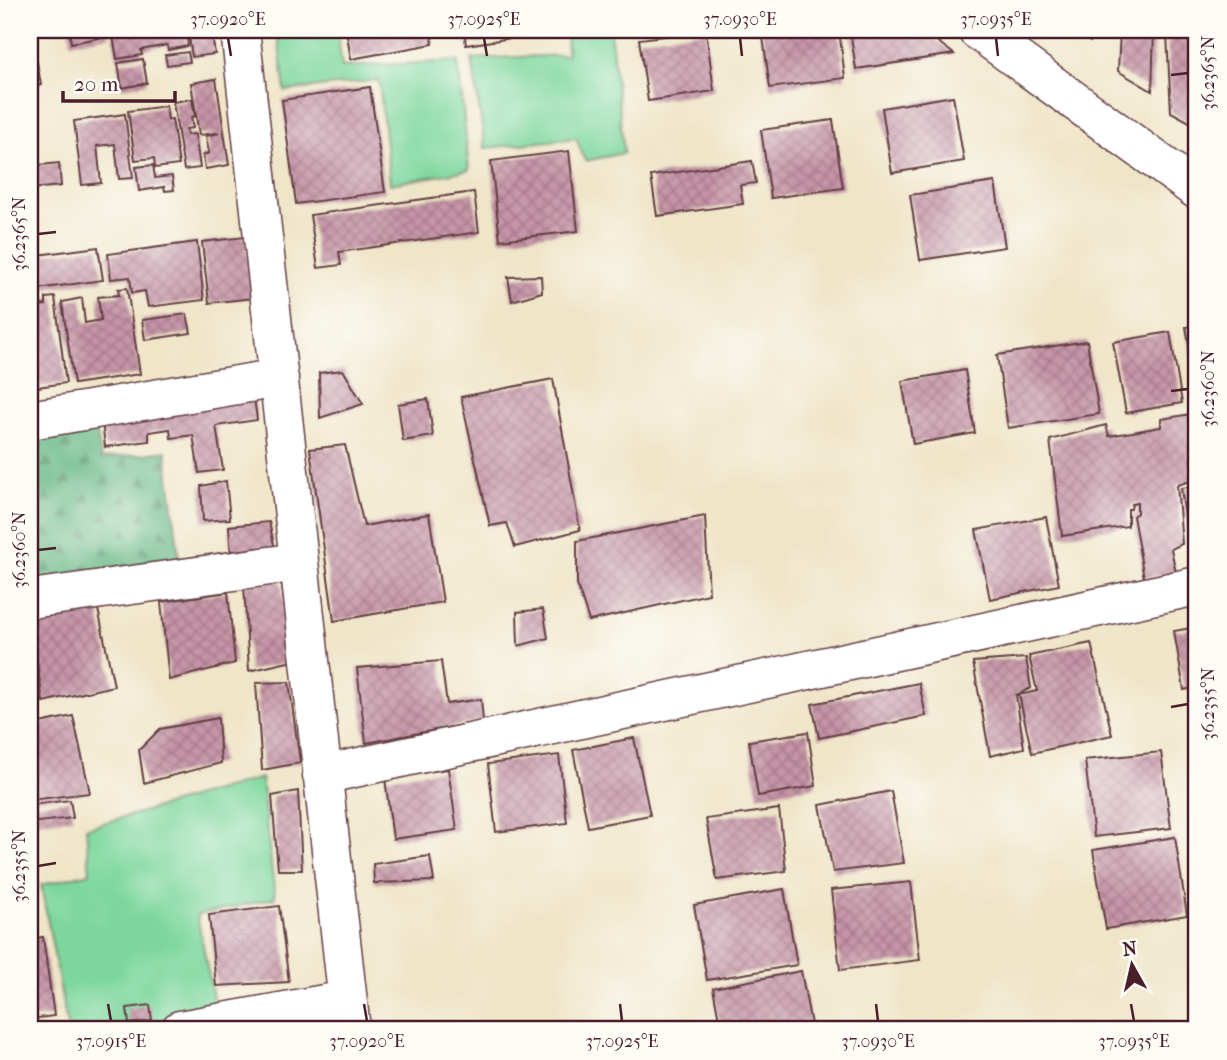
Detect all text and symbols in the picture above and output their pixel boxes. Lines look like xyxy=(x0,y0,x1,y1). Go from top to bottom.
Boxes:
text: 37.0920°E xyxy=(190,9,266,30)
text: 37.0925°E xyxy=(447,9,521,30)
text: 37.0930°E xyxy=(703,9,777,30)
text: 37.0935°E xyxy=(960,9,1032,30)
text: 36.2365°N xyxy=(1198,35,1219,111)
scale bar xyxy=(63,60,175,104)
text: 20 m xyxy=(74,72,119,96)
text: 36.2365°N xyxy=(9,196,30,272)
text: 36.2360°N xyxy=(1198,350,1219,428)
text: 36.2360°N xyxy=(9,511,30,589)
text: 36.2355°N xyxy=(1198,667,1219,740)
text: 36.2355°N xyxy=(9,829,30,902)
north arrow xyxy=(1098,930,1168,1000)
text: N xyxy=(1121,937,1139,961)
text: 37.0915°E xyxy=(76,1031,146,1052)
text: 37.0920°E xyxy=(329,1031,405,1052)
text: 37.0925°E xyxy=(585,1031,659,1052)
text: 37.0930°E xyxy=(841,1031,915,1052)
text: 37.0935°E xyxy=(1098,1031,1170,1052)

